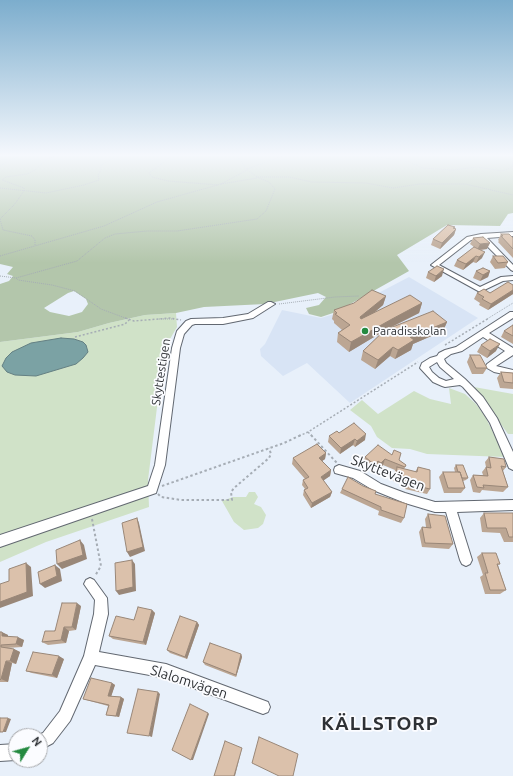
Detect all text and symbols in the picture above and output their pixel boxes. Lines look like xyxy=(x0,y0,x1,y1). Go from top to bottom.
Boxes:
place label: Paradisskolan xyxy=(373,324,446,338)
marker: Paradisskolan xyxy=(360,326,370,336)
street label: Skyttestigen xyxy=(149,338,173,406)
street label: Skyttevägen xyxy=(349,451,427,495)
street label: Slalomvägen xyxy=(148,662,230,702)
district label: KÄLLSTORP xyxy=(321,713,439,735)
north arrow xyxy=(8,728,48,768)
text: N xyxy=(30,734,44,748)

